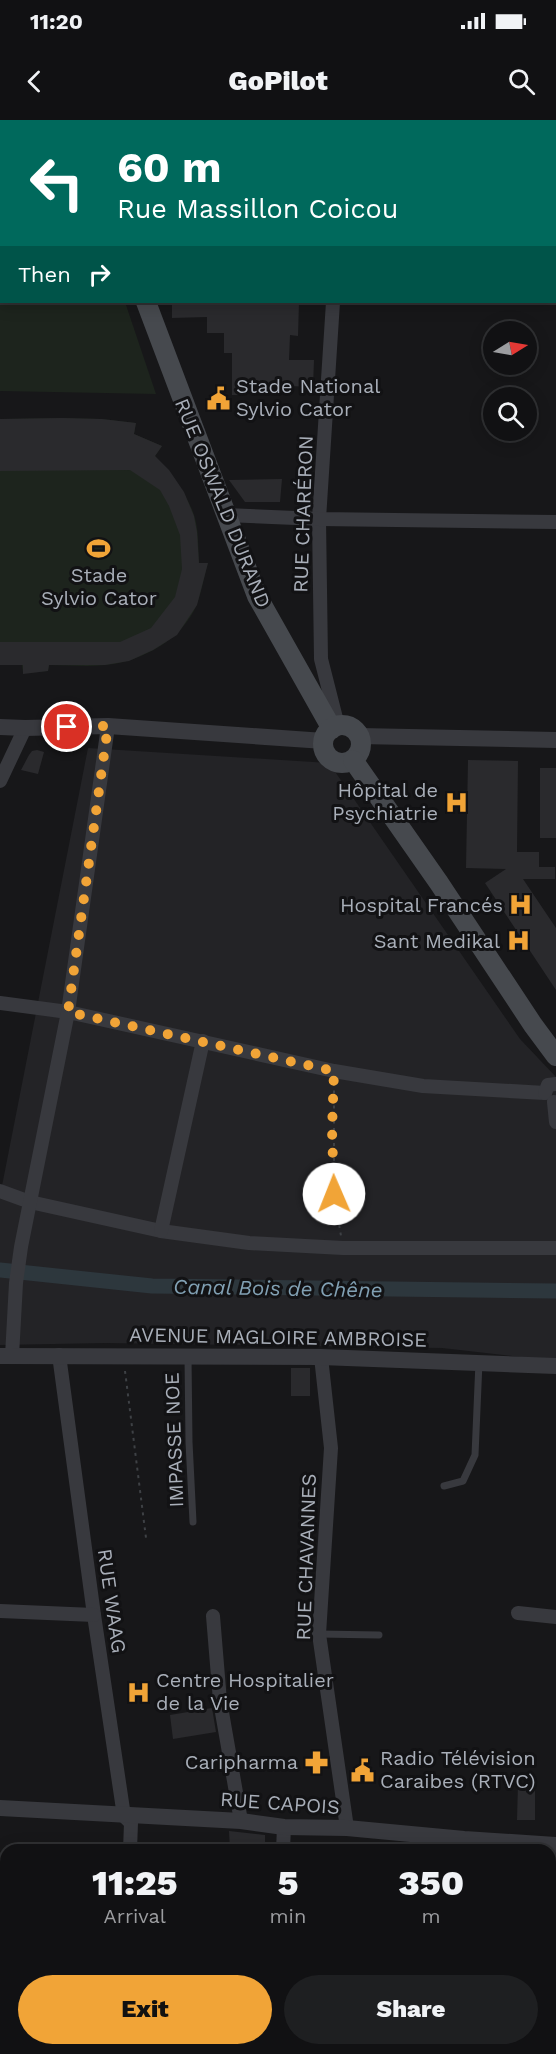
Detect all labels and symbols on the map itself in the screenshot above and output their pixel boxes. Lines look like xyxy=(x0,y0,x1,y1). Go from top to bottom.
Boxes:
north arrow xyxy=(483,321,537,375)
place label: Stade National Sylvio Cator xyxy=(236,374,380,421)
public building icon: Stade National Sylvio Cator xyxy=(205,385,231,411)
street label: RUE OSWALD DURAND xyxy=(170,395,276,611)
street label: RUE CHARÉRON xyxy=(288,435,318,593)
sports icon: Stade Sylvio Cator xyxy=(86,535,112,561)
place label: Stade Sylvio Cator xyxy=(41,563,157,610)
pin xyxy=(41,701,92,752)
place label: Hôpital de Psychiatrie xyxy=(332,778,438,825)
hospital icon: Hôpital de Psychiatrie xyxy=(443,789,469,815)
hospital icon: Hospital Francés xyxy=(508,892,534,918)
place label: Hospital Francés xyxy=(340,893,503,917)
hospital icon: Sant Medikal xyxy=(505,928,531,954)
place label: Sant Medikal xyxy=(374,929,500,953)
position arrow xyxy=(302,1162,366,1226)
water label: Canal Bois de Chêne xyxy=(173,1274,383,1302)
street label: AVENUE MAGLOIRE AMBROISE xyxy=(129,1322,427,1352)
street label: IMPASSE NOE xyxy=(160,1372,188,1508)
street label: RUE CHAVANNES xyxy=(291,1473,321,1641)
street label: RUE WAAG xyxy=(93,1547,131,1655)
place label: Centre Hospitalier de la Vie xyxy=(156,1668,334,1715)
hospital icon: Centre Hospitalier de la Vie xyxy=(125,1679,151,1705)
place label: Radio Télévision Caraibes (RTVC) xyxy=(380,1746,536,1793)
pharmacy icon: Caripharma xyxy=(303,1749,329,1775)
place label: Caripharma xyxy=(185,1750,298,1774)
public building icon: Radio Télévision Caraibes (RTVC) xyxy=(349,1757,375,1783)
street label: RUE CAPOIS xyxy=(219,1787,341,1819)

